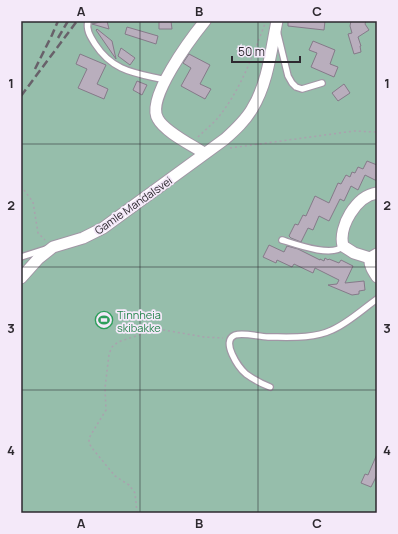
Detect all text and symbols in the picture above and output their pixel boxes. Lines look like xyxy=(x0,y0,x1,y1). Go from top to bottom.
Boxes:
text: A xyxy=(77,2,86,20)
text: B xyxy=(195,2,203,20)
text: C xyxy=(312,2,322,20)
scale bar xyxy=(232,38,300,64)
text: 50 m xyxy=(238,43,265,60)
text: 1 xyxy=(8,74,14,92)
text: 1 xyxy=(384,74,390,92)
street label: Gamle Mandalsvei xyxy=(91,173,175,237)
text: 2 xyxy=(7,196,15,214)
text: 2 xyxy=(383,196,391,214)
place label: Tinnheia skibakke xyxy=(117,307,161,335)
sports icon: Tinnheia skibakke xyxy=(94,310,114,330)
text: 3 xyxy=(7,319,15,337)
text: 3 xyxy=(383,319,391,337)
text: 4 xyxy=(7,441,15,459)
text: 4 xyxy=(383,441,391,459)
text: A xyxy=(77,514,86,532)
text: B xyxy=(195,514,203,532)
text: C xyxy=(312,514,322,532)

